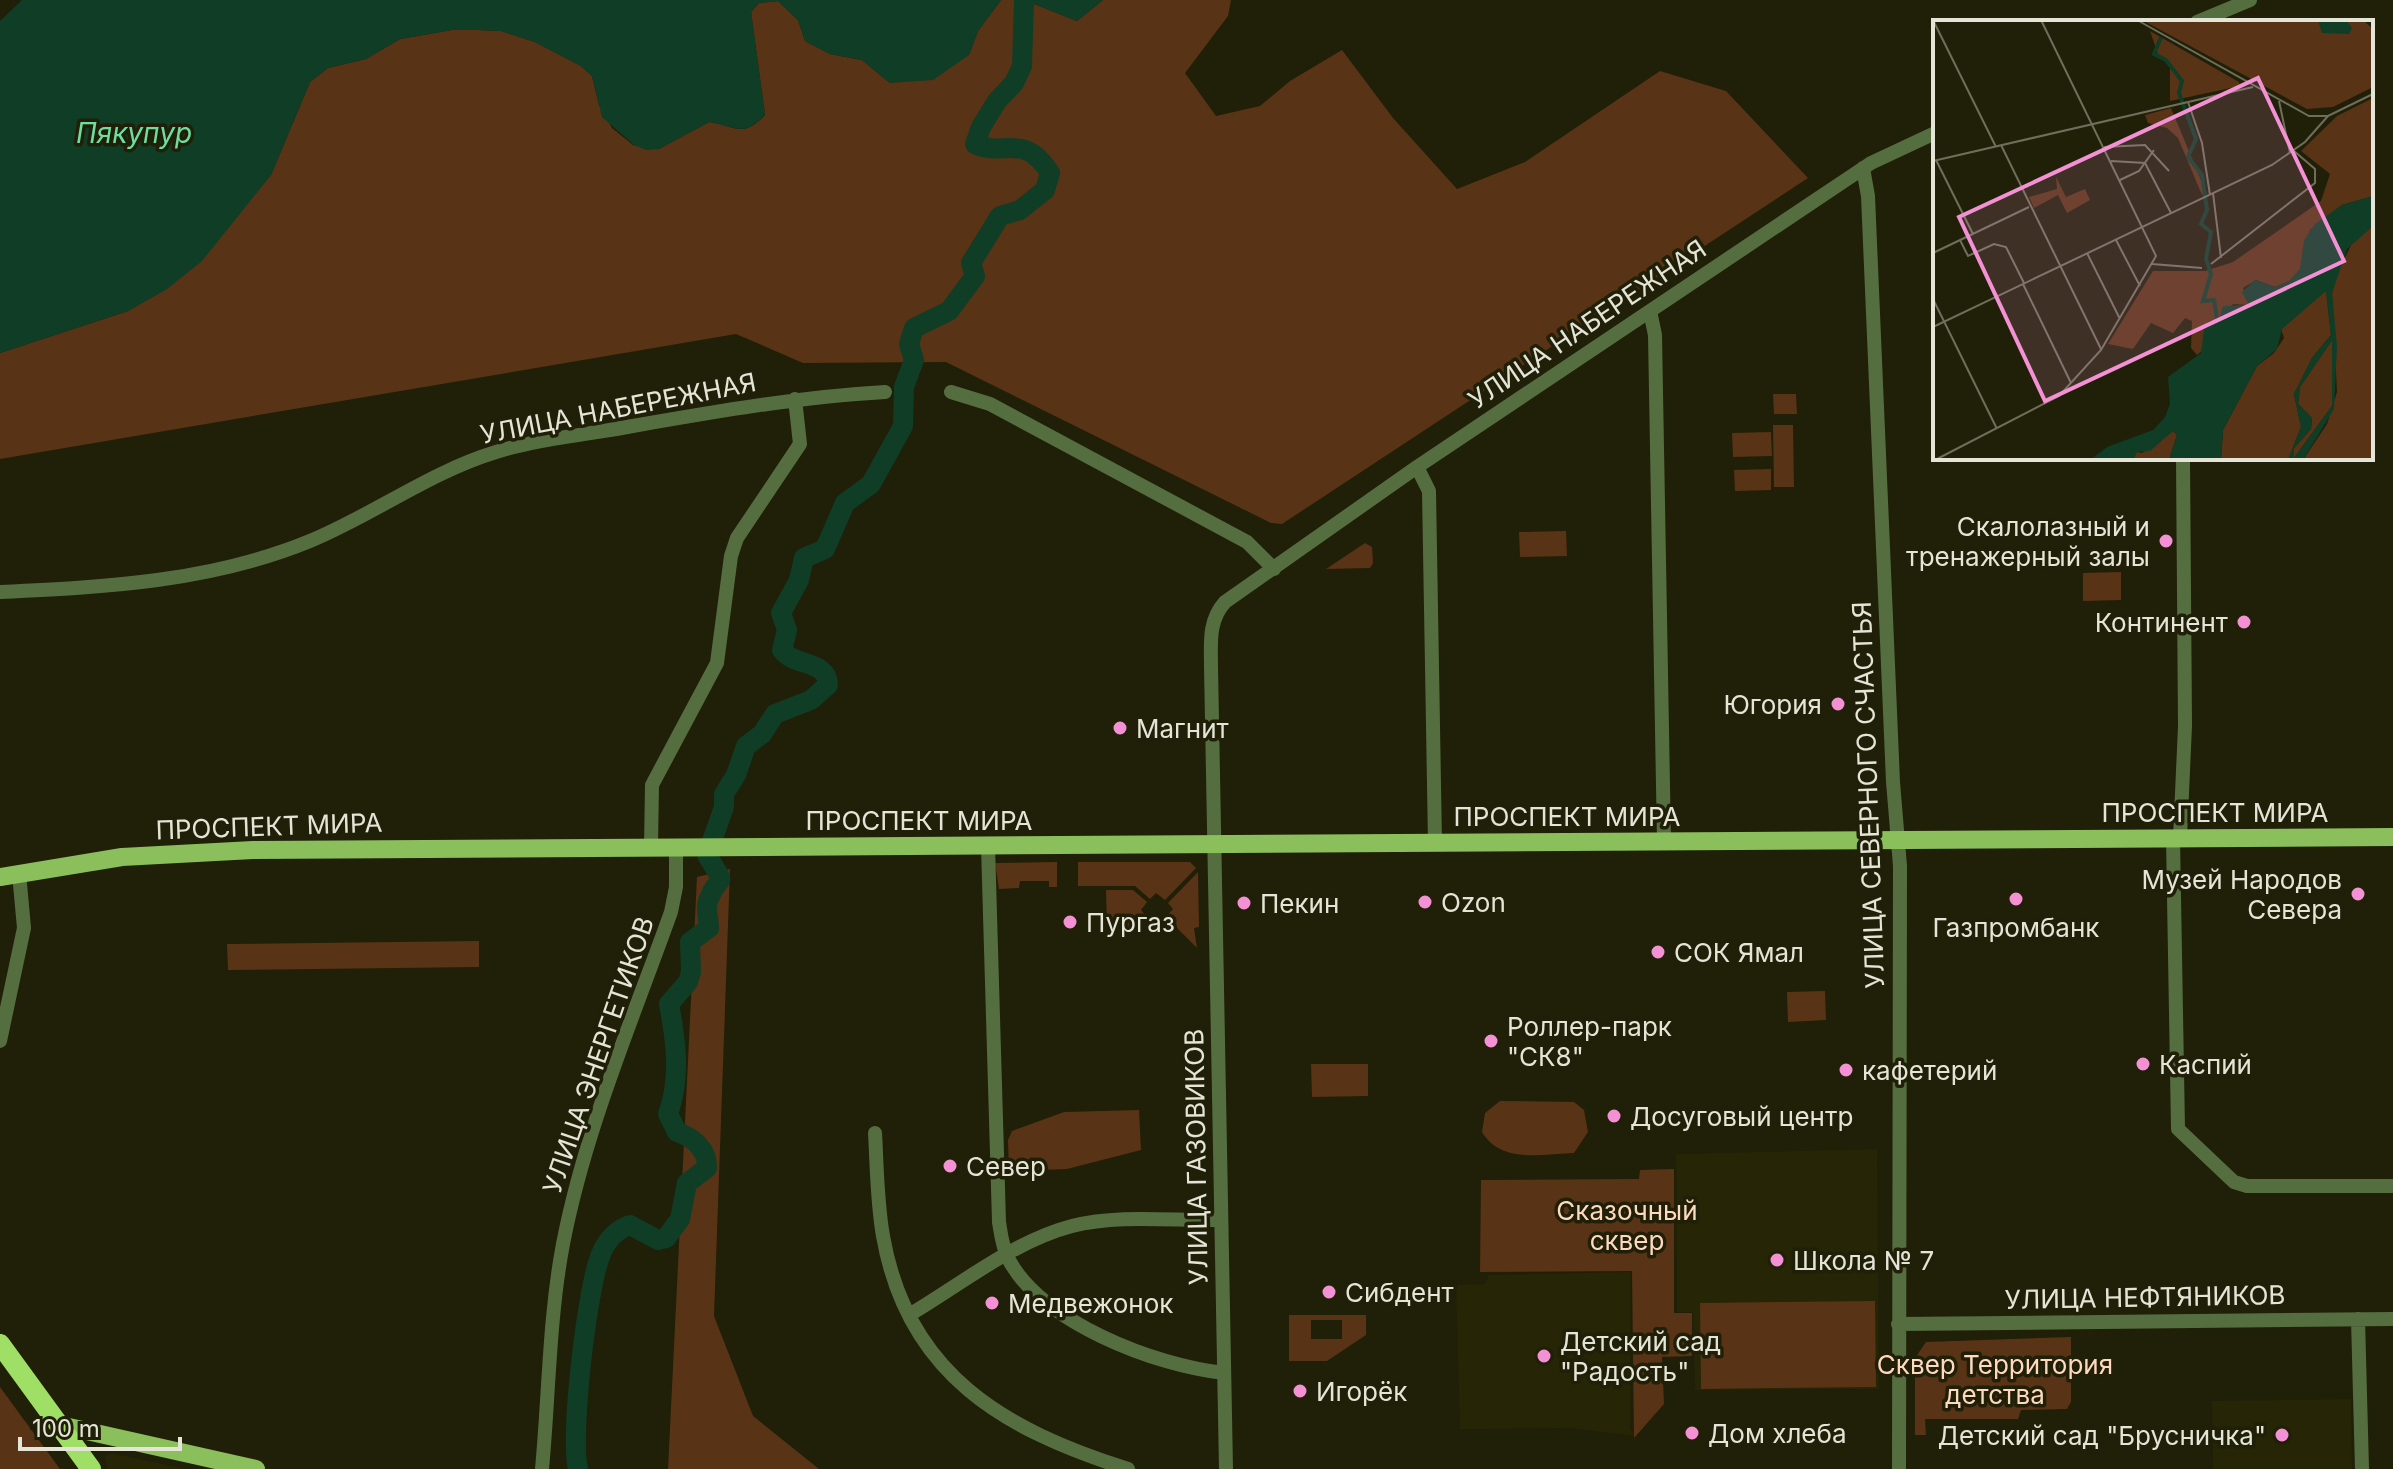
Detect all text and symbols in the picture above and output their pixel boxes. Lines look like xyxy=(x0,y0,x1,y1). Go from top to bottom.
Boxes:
inset map xyxy=(1933,20,2373,460)
water label: Пякупур xyxy=(76,116,192,150)
street label: УЛИЦА НАБЕРЕЖНАЯ xyxy=(1462,233,1712,415)
street label: УЛИЦА НАБЕРЕЖНАЯ xyxy=(477,366,759,450)
place label: Скалолазный и тренажерный залы xyxy=(1906,511,2150,572)
marker: Скалолазный и тренажерный залы xyxy=(2157,532,2175,550)
street label: УЛИЦА СЕВЕРНОГО СЧАСТЬЯ xyxy=(1846,601,1890,989)
place label: Континент xyxy=(2095,607,2228,638)
marker: Континент xyxy=(2235,613,2253,631)
place label: Югория xyxy=(1723,689,1822,720)
marker: Югория xyxy=(1829,695,1847,713)
place label: Магнит xyxy=(1136,713,1229,744)
marker: Магнит xyxy=(1111,719,1129,737)
street label: ПРОСПЕКТ МИРА xyxy=(2101,797,2329,828)
street label: ПРОСПЕКТ МИРА xyxy=(1453,801,1681,832)
street label: ПРОСПЕКТ МИРА xyxy=(805,805,1033,836)
street label: ПРОСПЕКТ МИРА xyxy=(155,807,383,845)
place label: Музей Народов Севера xyxy=(2142,864,2342,925)
marker: Музей Народов Севера xyxy=(2349,885,2367,903)
place label: Ozon xyxy=(1441,887,1506,918)
place label: Пекин xyxy=(1260,888,1339,919)
marker: Газпромбанк xyxy=(2007,890,2025,908)
marker: Ozon xyxy=(1416,893,1434,911)
marker: Пекин xyxy=(1235,894,1253,912)
place label: Пургаз xyxy=(1086,907,1175,938)
place label: Газпромбанк xyxy=(1933,912,2099,943)
street label: УЛИЦА ЭНЕРГЕТИКОВ xyxy=(536,913,660,1197)
marker: Пургаз xyxy=(1061,913,1079,931)
place label: СОК Ямал xyxy=(1674,937,1804,968)
marker: СОК Ямал xyxy=(1649,943,1667,961)
place label: Роллер-парк "СК8" xyxy=(1507,1011,1672,1072)
street label: УЛИЦА ГАЗОВИКОВ xyxy=(1178,1029,1214,1285)
marker: Роллер-парк "СК8" xyxy=(1482,1032,1500,1050)
place label: Каспий xyxy=(2159,1049,2252,1080)
place label: кафетерий xyxy=(1862,1055,1997,1086)
marker: Каспий xyxy=(2134,1055,2152,1073)
marker: кафетерий xyxy=(1837,1061,1855,1079)
place label: Досуговый центр xyxy=(1630,1101,1853,1132)
marker: Досуговый центр xyxy=(1605,1107,1623,1125)
place label: Север xyxy=(966,1151,1046,1182)
marker: Север xyxy=(941,1157,959,1175)
park label: Сказочный сквер xyxy=(1556,1195,1698,1256)
place label: Школа № 7 xyxy=(1793,1245,1934,1276)
marker: Школа № 7 xyxy=(1768,1251,1786,1269)
place label: Сибдент xyxy=(1345,1277,1454,1308)
street label: УЛИЦА НЕФТЯНИКОВ xyxy=(2004,1279,2286,1315)
marker: Сибдент xyxy=(1320,1283,1338,1301)
place label: Медвежонок xyxy=(1008,1288,1173,1319)
marker: Медвежонок xyxy=(983,1294,1001,1312)
place label: Детский сад "Радость" xyxy=(1560,1326,1721,1387)
marker: Детский сад "Радость" xyxy=(1535,1347,1553,1365)
park label: Сквер Территория детства xyxy=(1877,1349,2113,1410)
place label: Игорёк xyxy=(1316,1376,1407,1407)
marker: Игорёк xyxy=(1291,1382,1309,1400)
scale bar xyxy=(20,1401,180,1451)
text: 100 m xyxy=(32,1414,100,1443)
place label: Дом хлеба xyxy=(1708,1418,1847,1449)
place label: Детский сад "Брусничка" xyxy=(1938,1420,2266,1451)
marker: Дом хлеба xyxy=(1683,1424,1701,1442)
marker: Детский сад "Брусничка" xyxy=(2273,1426,2291,1444)

